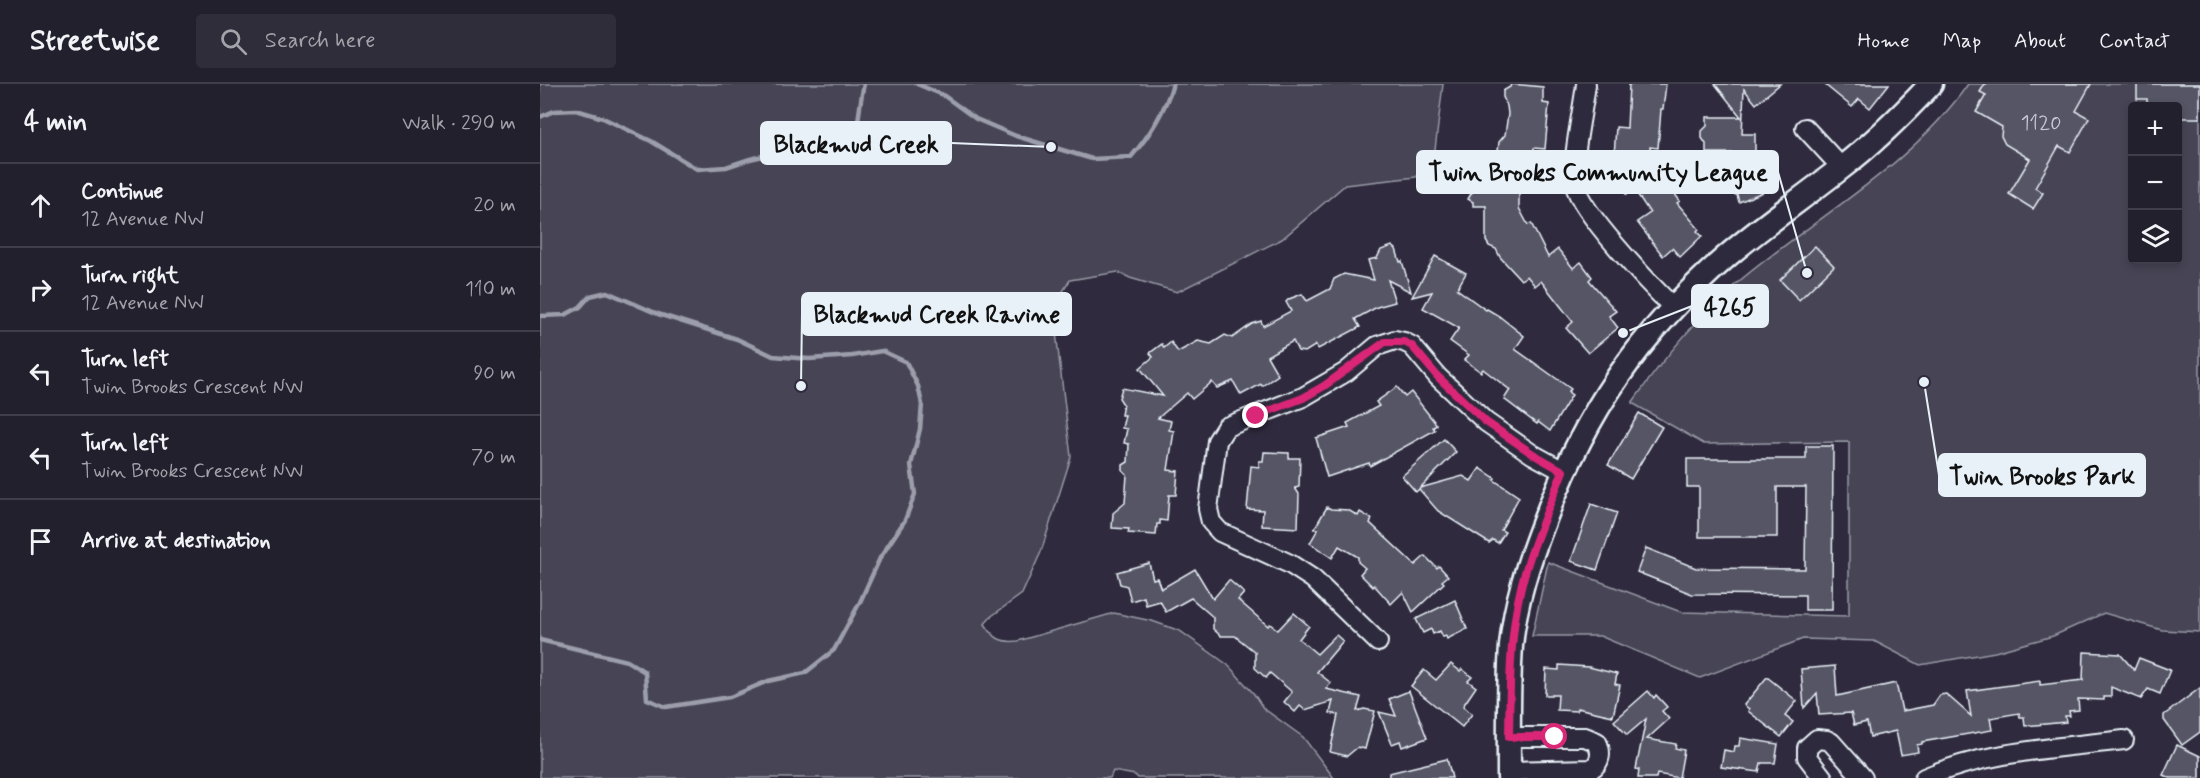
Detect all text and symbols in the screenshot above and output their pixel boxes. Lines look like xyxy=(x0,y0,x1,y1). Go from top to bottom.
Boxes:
search box xyxy=(196,14,616,68)
text: Streetwise xyxy=(30,23,160,60)
icon: search xyxy=(217,25,250,58)
text: Search here xyxy=(265,27,375,55)
text: Home xyxy=(1858,27,1910,55)
text: Map xyxy=(1943,27,1981,55)
text: About xyxy=(2014,27,2066,55)
text: Contact xyxy=(2099,27,2170,55)
map controls xyxy=(2128,102,2182,264)
button: + xyxy=(2128,102,2182,156)
text: 4 min xyxy=(24,106,87,140)
text: Walk · 290 m xyxy=(402,110,516,137)
house number: 1120 xyxy=(2021,110,2061,137)
callout: Blackmud Creek xyxy=(761,122,951,164)
text: Blackmud Creek xyxy=(773,130,939,161)
callout: Twin Brooks Community League xyxy=(1417,151,1778,193)
button: − xyxy=(2128,156,2182,210)
text: Twin Brooks Community League xyxy=(1428,158,1768,190)
text: Continue xyxy=(81,178,163,206)
icon: ahead xyxy=(24,189,57,222)
text: 20 m xyxy=(473,192,516,219)
text: 12 Avenue NW xyxy=(81,206,204,233)
button: layers xyxy=(2128,210,2182,264)
text: Turn right xyxy=(81,262,179,290)
icon: right xyxy=(24,273,57,306)
text: 110 m xyxy=(465,276,516,303)
callout: 4265 xyxy=(1692,285,1768,327)
text: 12 Avenue NW xyxy=(81,290,204,317)
callout: Blackmud Creek Ravine xyxy=(802,293,1071,335)
text: 4265 xyxy=(1704,293,1756,324)
text: Blackmud Creek Ravine xyxy=(814,300,1061,331)
text: Turn left xyxy=(81,346,169,374)
icon: left xyxy=(24,357,57,390)
text: 90 m xyxy=(473,360,516,387)
text: Twin Brooks Crescent NW xyxy=(81,374,303,401)
route end xyxy=(1242,402,1268,428)
text: Turn left xyxy=(81,430,169,458)
icon: left xyxy=(24,441,57,474)
text: 70 m xyxy=(471,444,516,471)
callout: Twin Brooks Park xyxy=(1939,454,2145,496)
text: Twin Brooks Crescent NW xyxy=(81,458,303,485)
text: Twin Brooks Park xyxy=(1949,462,2136,493)
icon: arrive xyxy=(24,525,57,558)
text: Arrive at destination xyxy=(81,527,271,555)
route start xyxy=(1541,723,1567,749)

